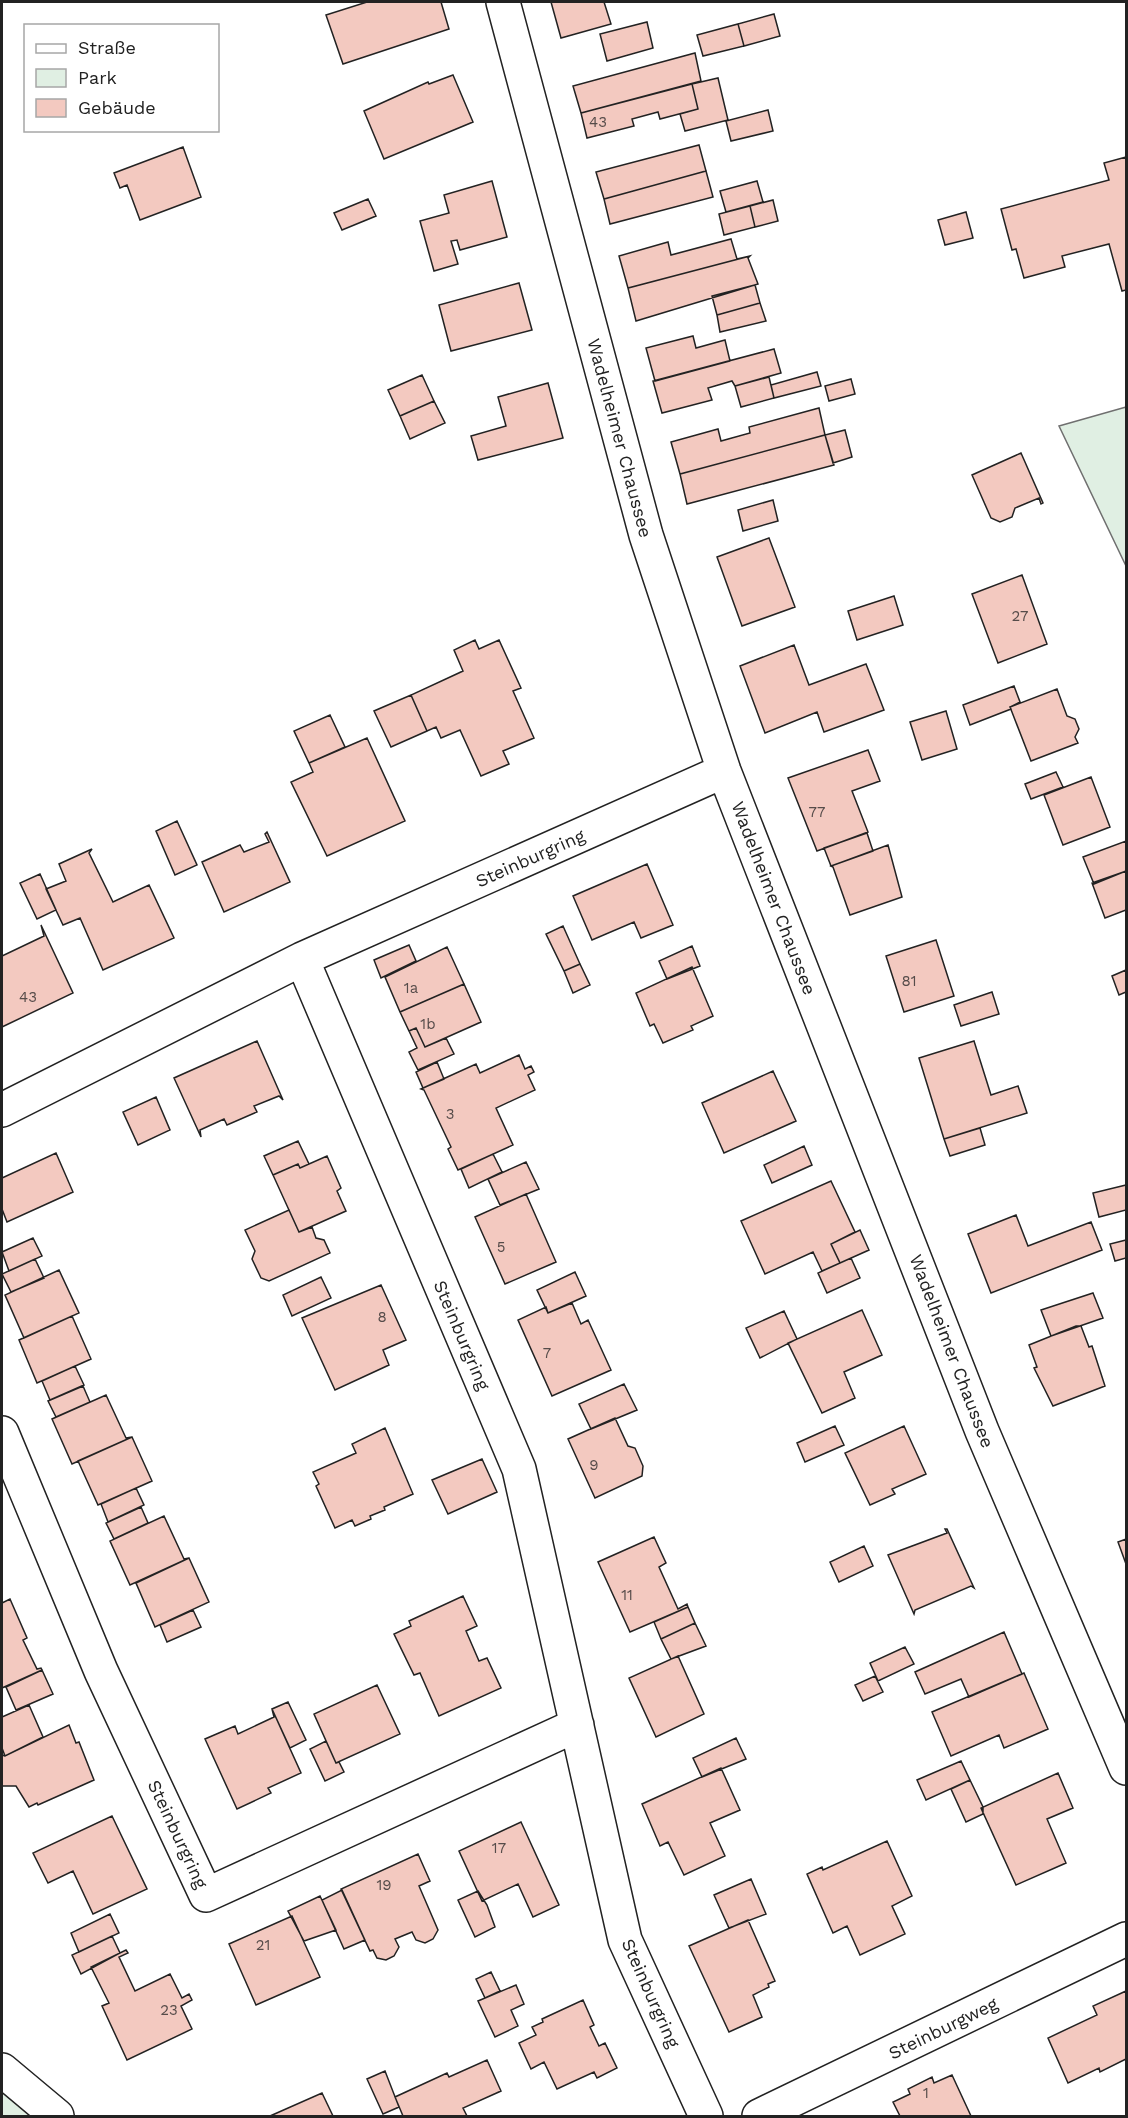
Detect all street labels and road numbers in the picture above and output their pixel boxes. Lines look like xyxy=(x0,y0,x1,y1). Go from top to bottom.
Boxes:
street label: Wadelheimer Chaussee xyxy=(583,336,657,540)
street label: Wadelheimer Chaussee xyxy=(727,798,821,998)
street label: Steinburgring xyxy=(472,824,588,891)
street label: Wadelheimer Chaussee xyxy=(905,1251,999,1451)
street label: Steinburgring xyxy=(429,1277,495,1393)
street label: Steinburgring xyxy=(144,1776,212,1892)
street label: Steinburgring xyxy=(618,1935,685,2051)
street label: Steinburgweg xyxy=(885,1992,1001,2063)

